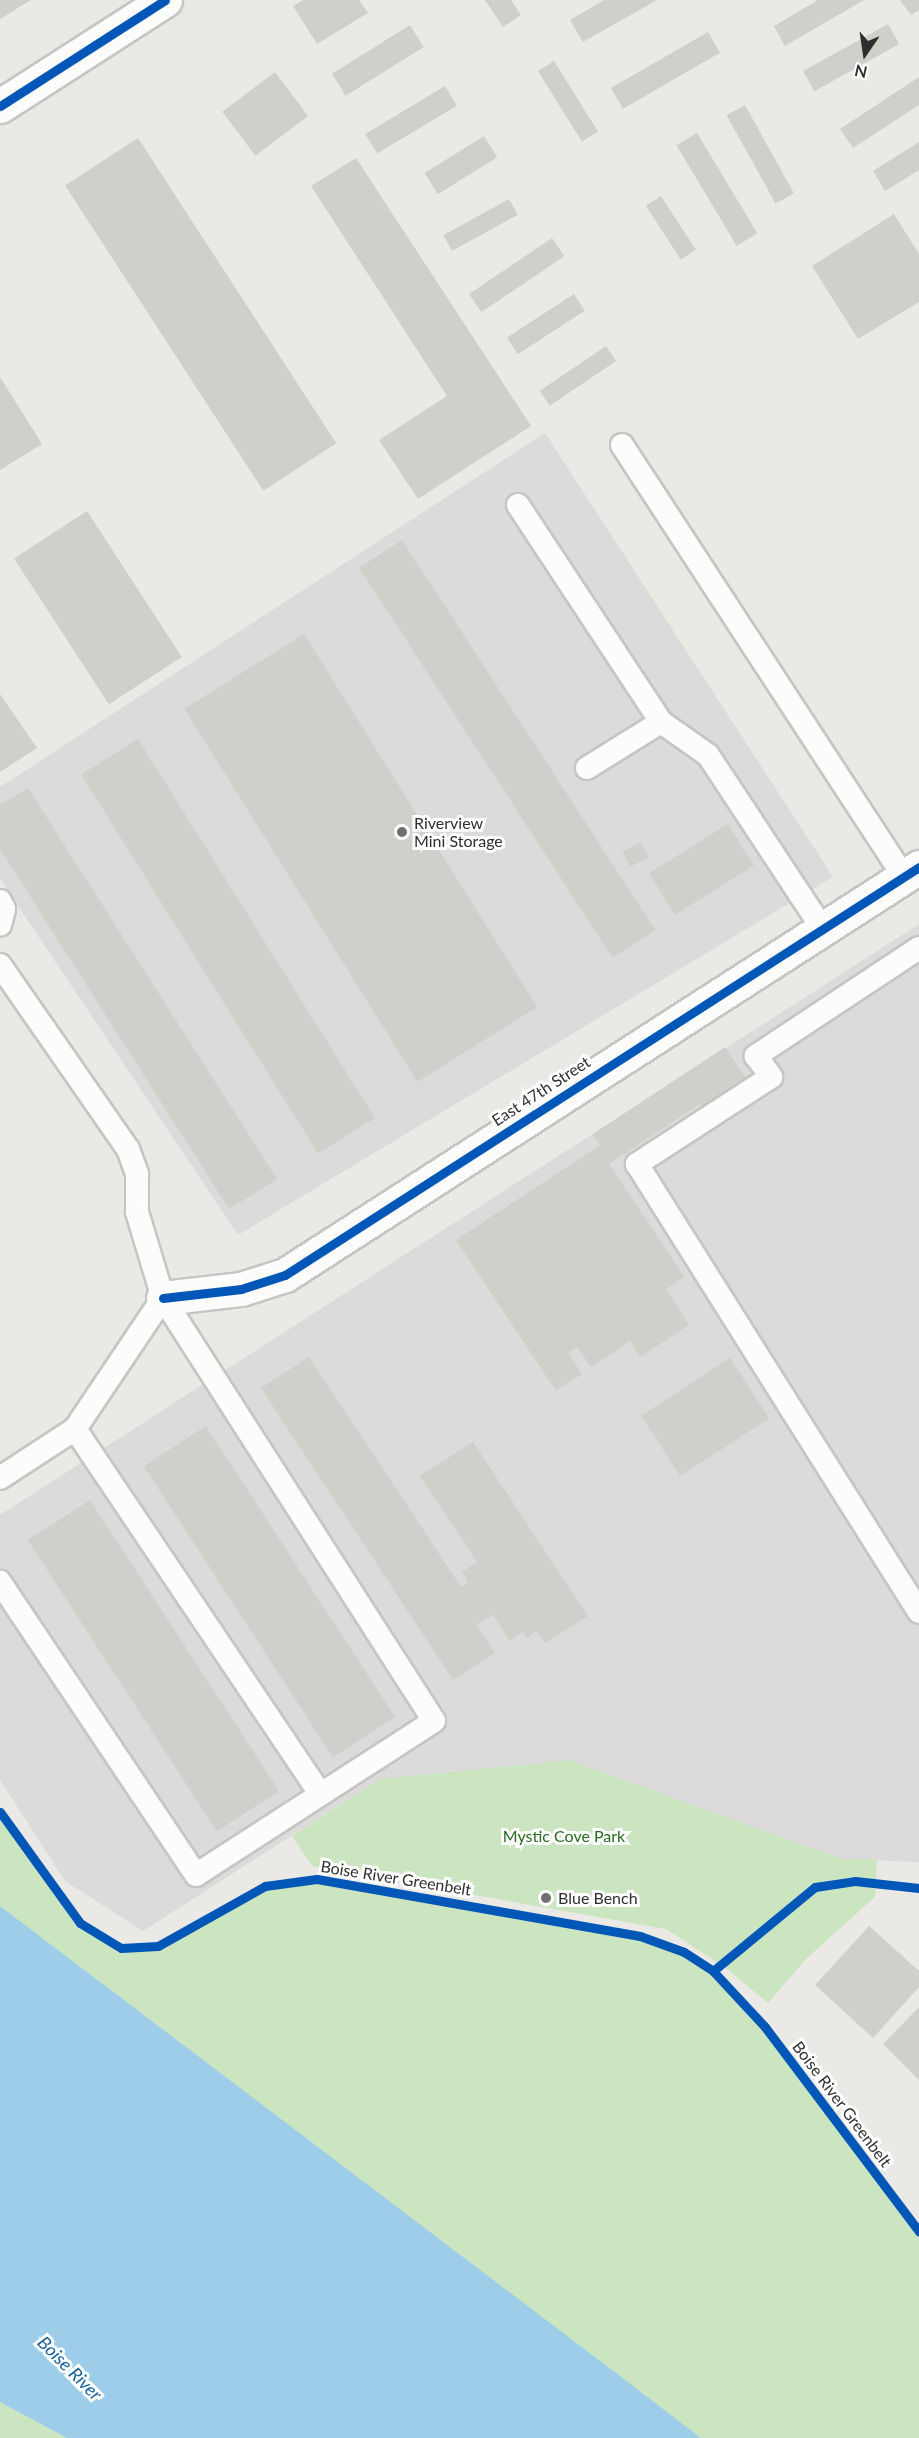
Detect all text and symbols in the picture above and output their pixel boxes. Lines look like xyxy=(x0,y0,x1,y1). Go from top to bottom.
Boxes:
north arrow xyxy=(835,24,895,84)
text: N xyxy=(853,61,869,83)
place label: Riverview Mini Storage xyxy=(414,813,503,851)
marker: Riverview Mini Storage xyxy=(395,825,409,839)
street label: East 47th Street xyxy=(488,1052,594,1130)
park label: Mystic Cove Park xyxy=(503,1826,625,1846)
street label: Boise River Greenbelt xyxy=(319,1857,473,1899)
place label: Blue Bench xyxy=(558,1888,638,1908)
marker: Blue Bench xyxy=(539,1891,553,1905)
street label: Boise River Greenbelt xyxy=(788,2037,896,2171)
water label: Boise River xyxy=(33,2331,107,2405)

